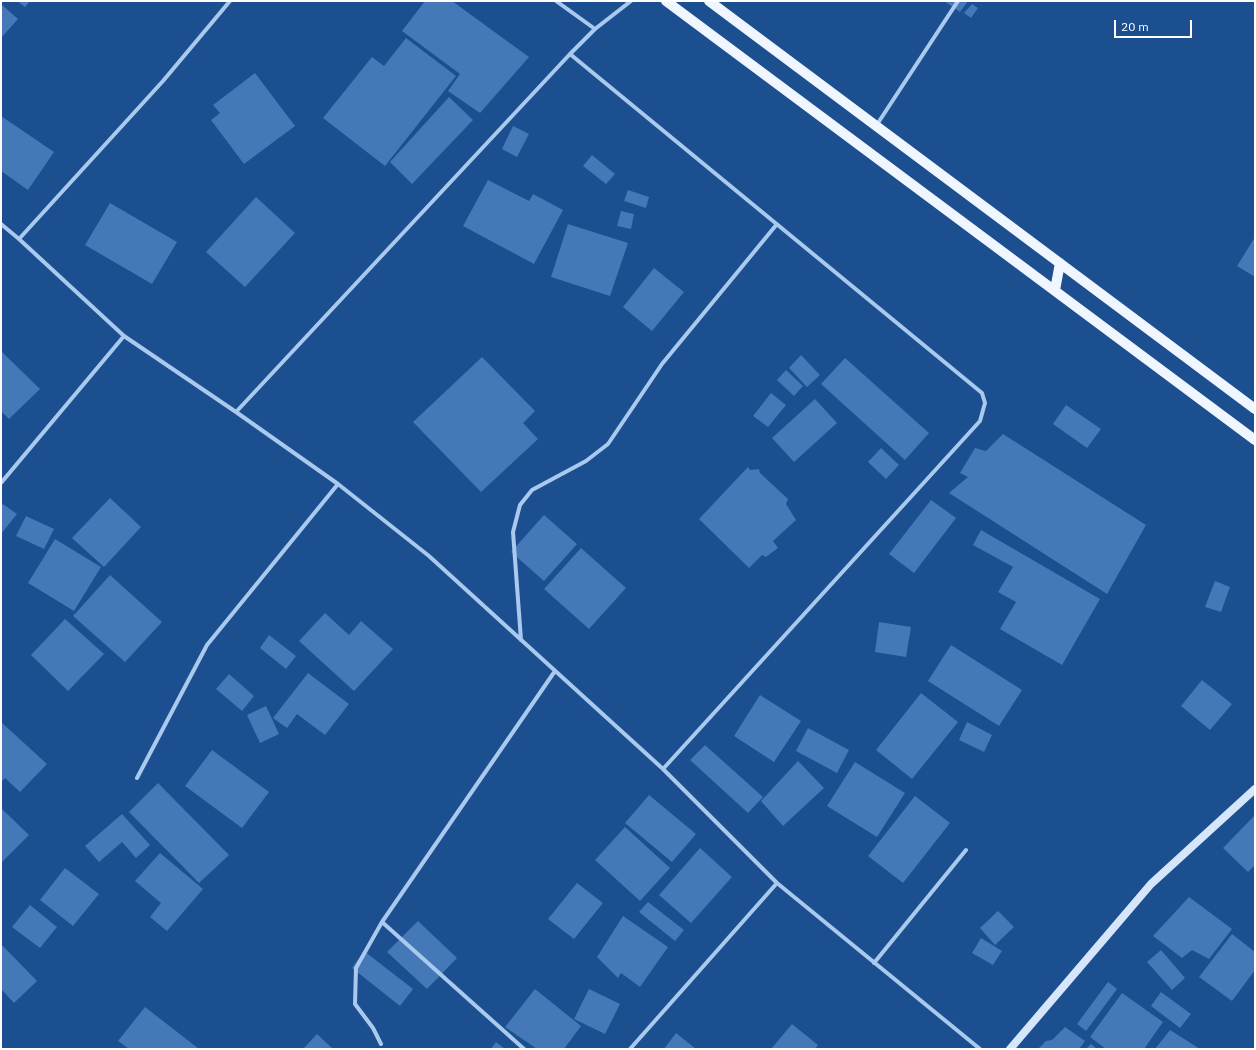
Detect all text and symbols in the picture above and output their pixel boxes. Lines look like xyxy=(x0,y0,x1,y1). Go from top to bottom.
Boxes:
scale bar xyxy=(1116,12,1194,38)
text: 20 m xyxy=(1121,19,1149,34)

